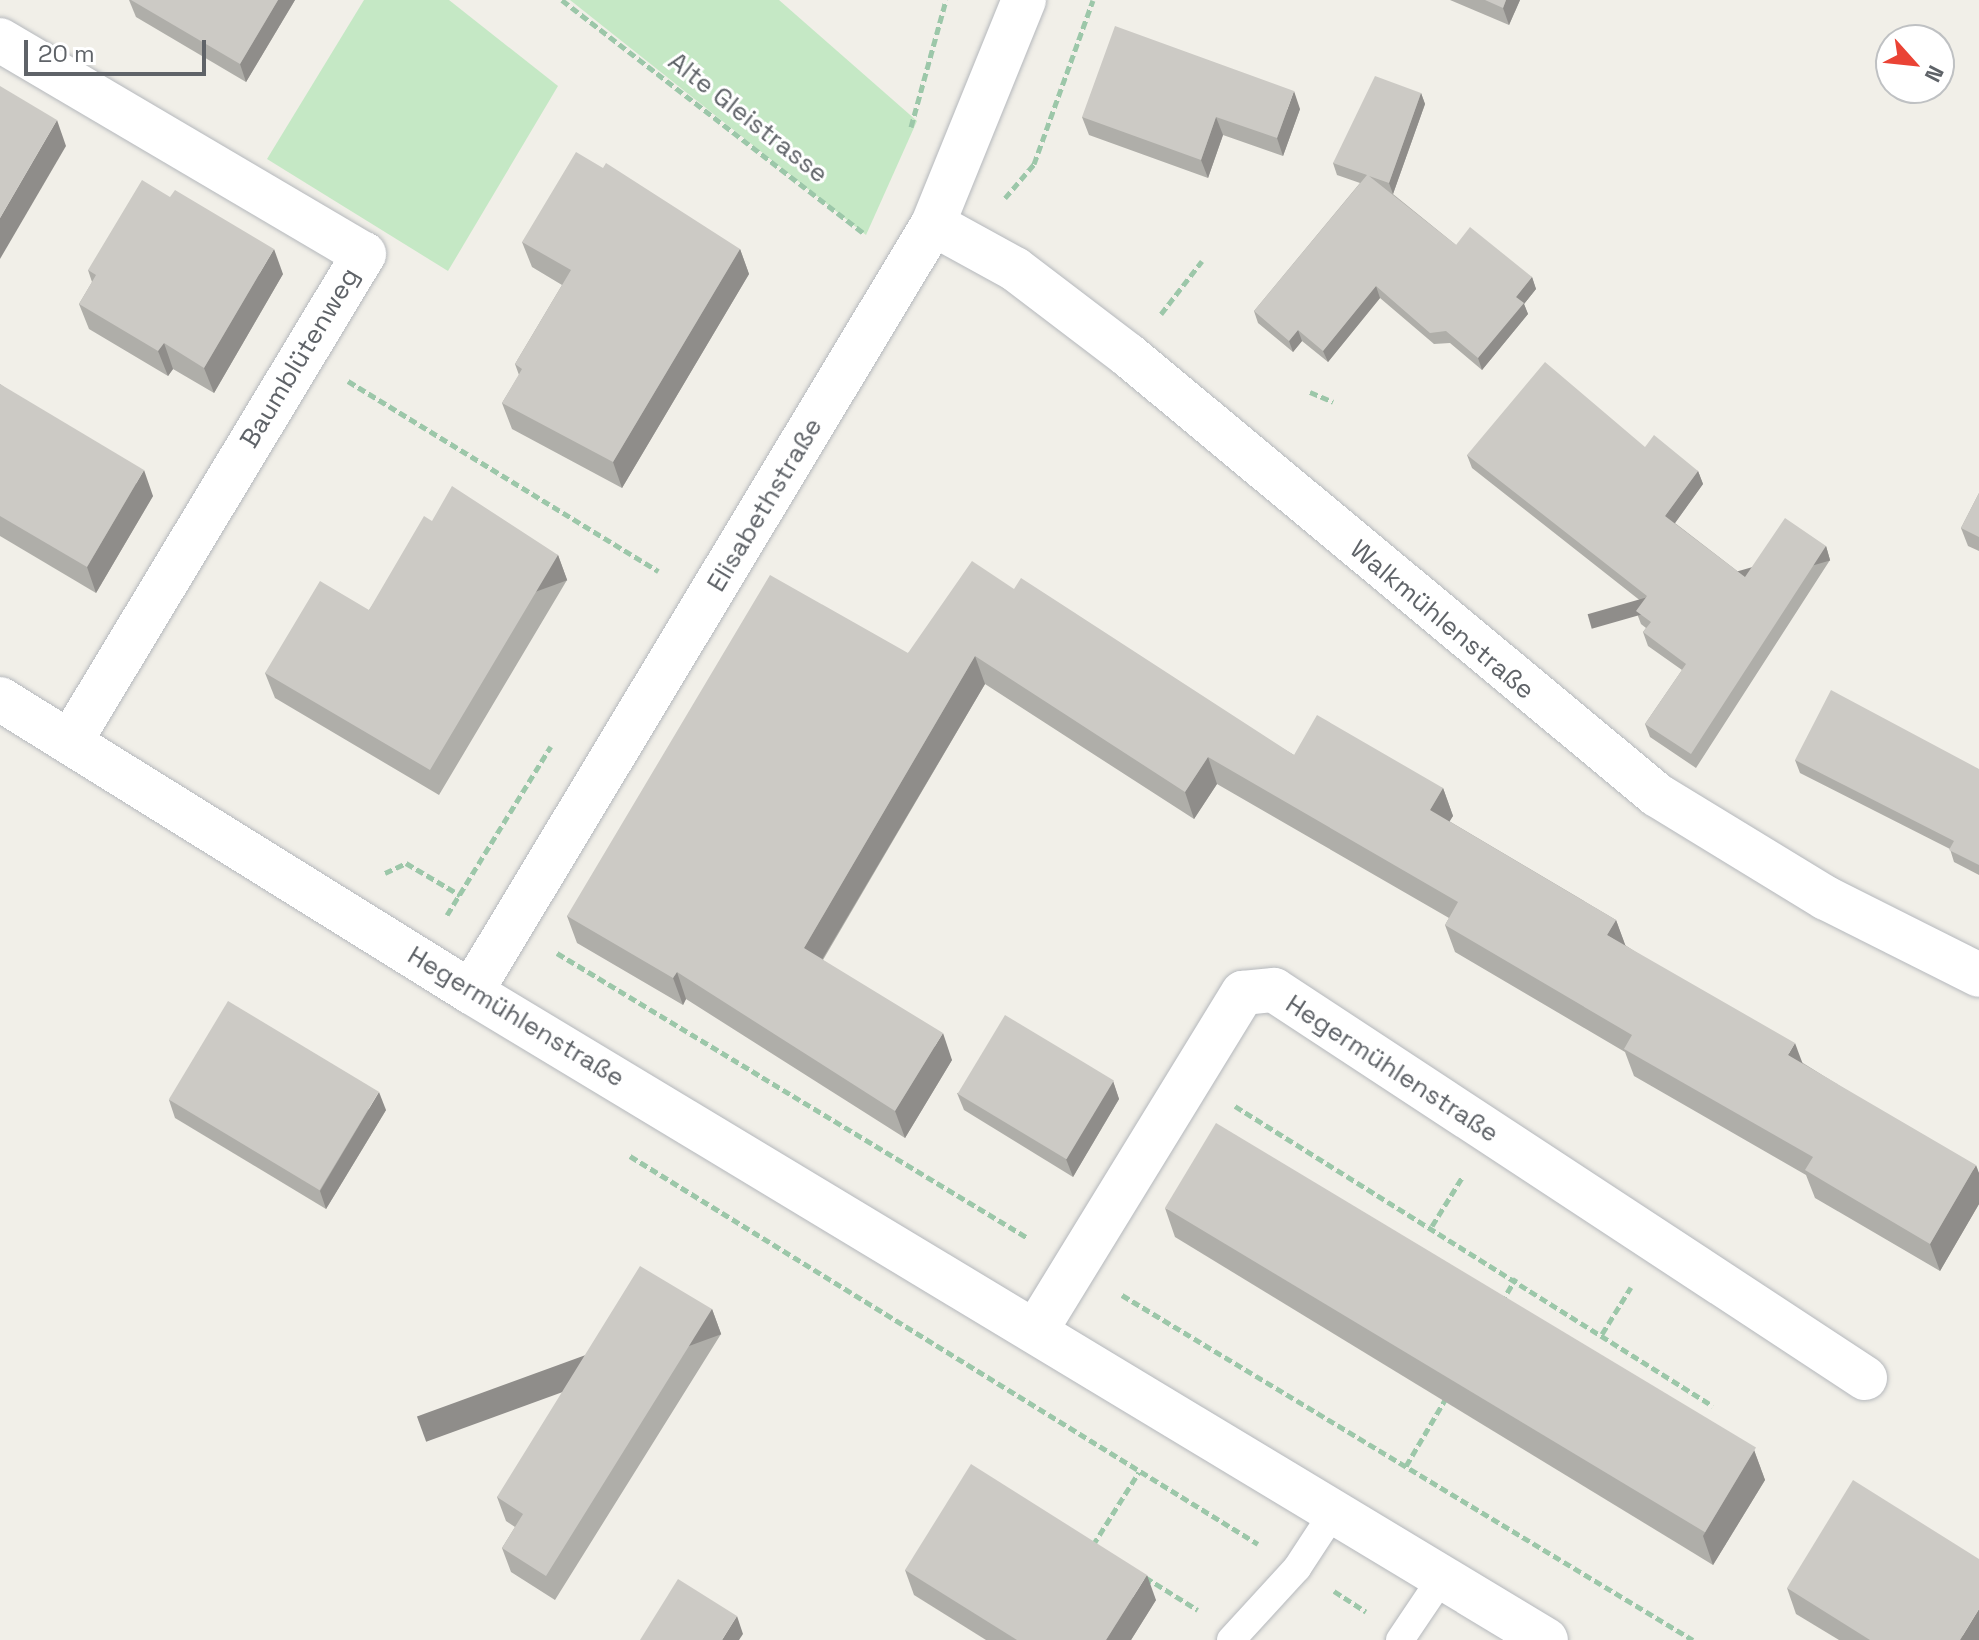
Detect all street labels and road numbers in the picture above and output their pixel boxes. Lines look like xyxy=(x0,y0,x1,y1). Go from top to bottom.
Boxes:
street label: Alte Gleistrasse xyxy=(662,46,834,190)
street label: Baumblütenweg xyxy=(234,262,366,454)
street label: Elisabethstraße xyxy=(701,413,829,597)
street label: Walkmühlenstraße xyxy=(1344,534,1540,706)
street label: Hegermühlenstraße xyxy=(402,940,630,1094)
street label: Hegermühlenstraße xyxy=(1280,989,1504,1149)

